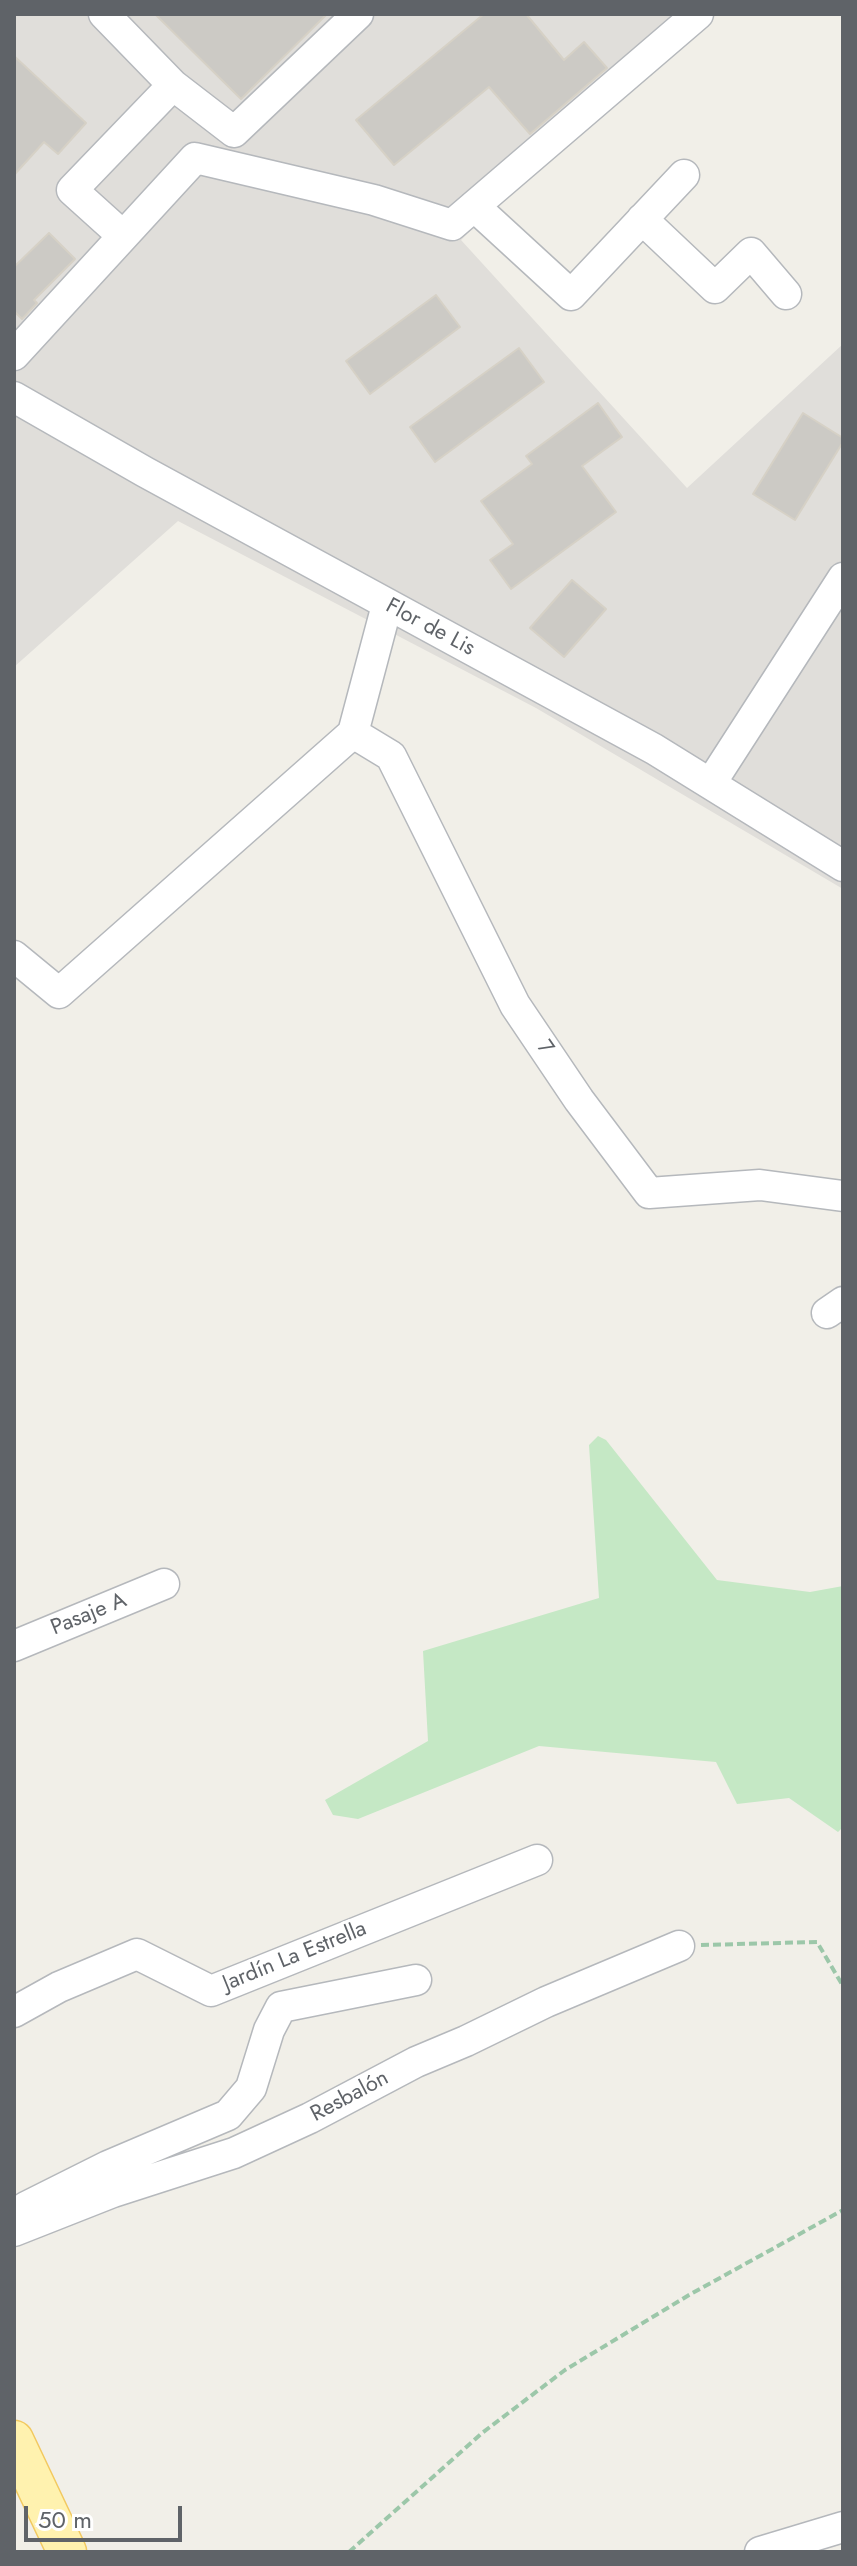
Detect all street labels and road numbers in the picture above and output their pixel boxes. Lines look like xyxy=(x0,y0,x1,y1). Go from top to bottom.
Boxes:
street label: Flor de Lis xyxy=(381,594,479,662)
street label: 7 xyxy=(530,1036,558,1060)
street label: Pasaje A xyxy=(47,1588,131,1642)
street label: Jardín La Estrella xyxy=(219,1916,371,1998)
street label: Resbalón xyxy=(307,2066,393,2128)

